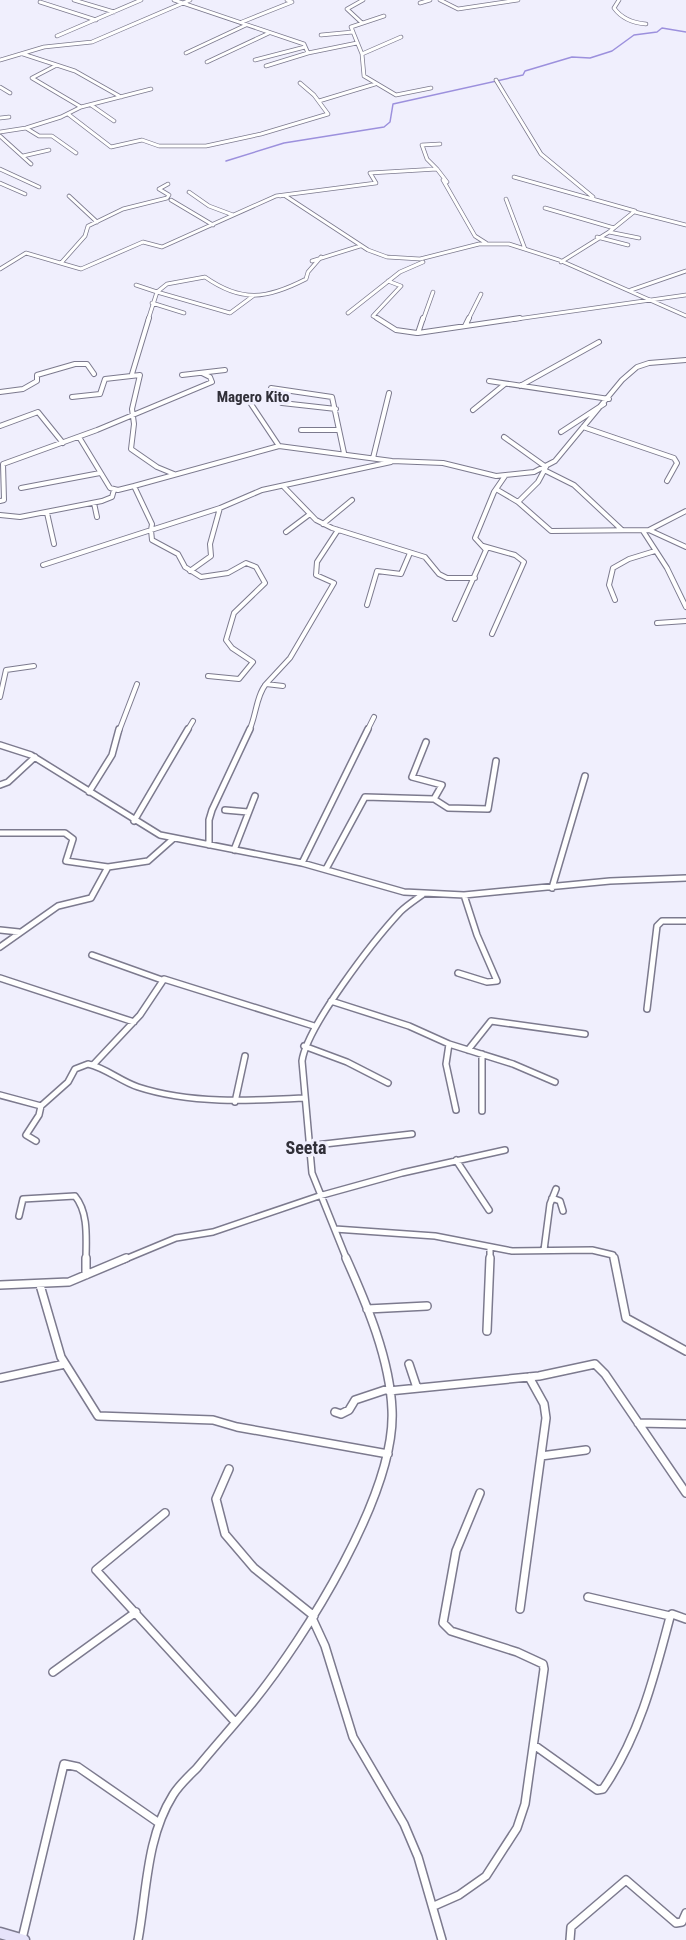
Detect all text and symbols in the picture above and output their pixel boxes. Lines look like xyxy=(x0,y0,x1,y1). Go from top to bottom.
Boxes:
district label: Magero Kito xyxy=(217,388,289,406)
district label: Seeta xyxy=(286,1137,326,1158)

